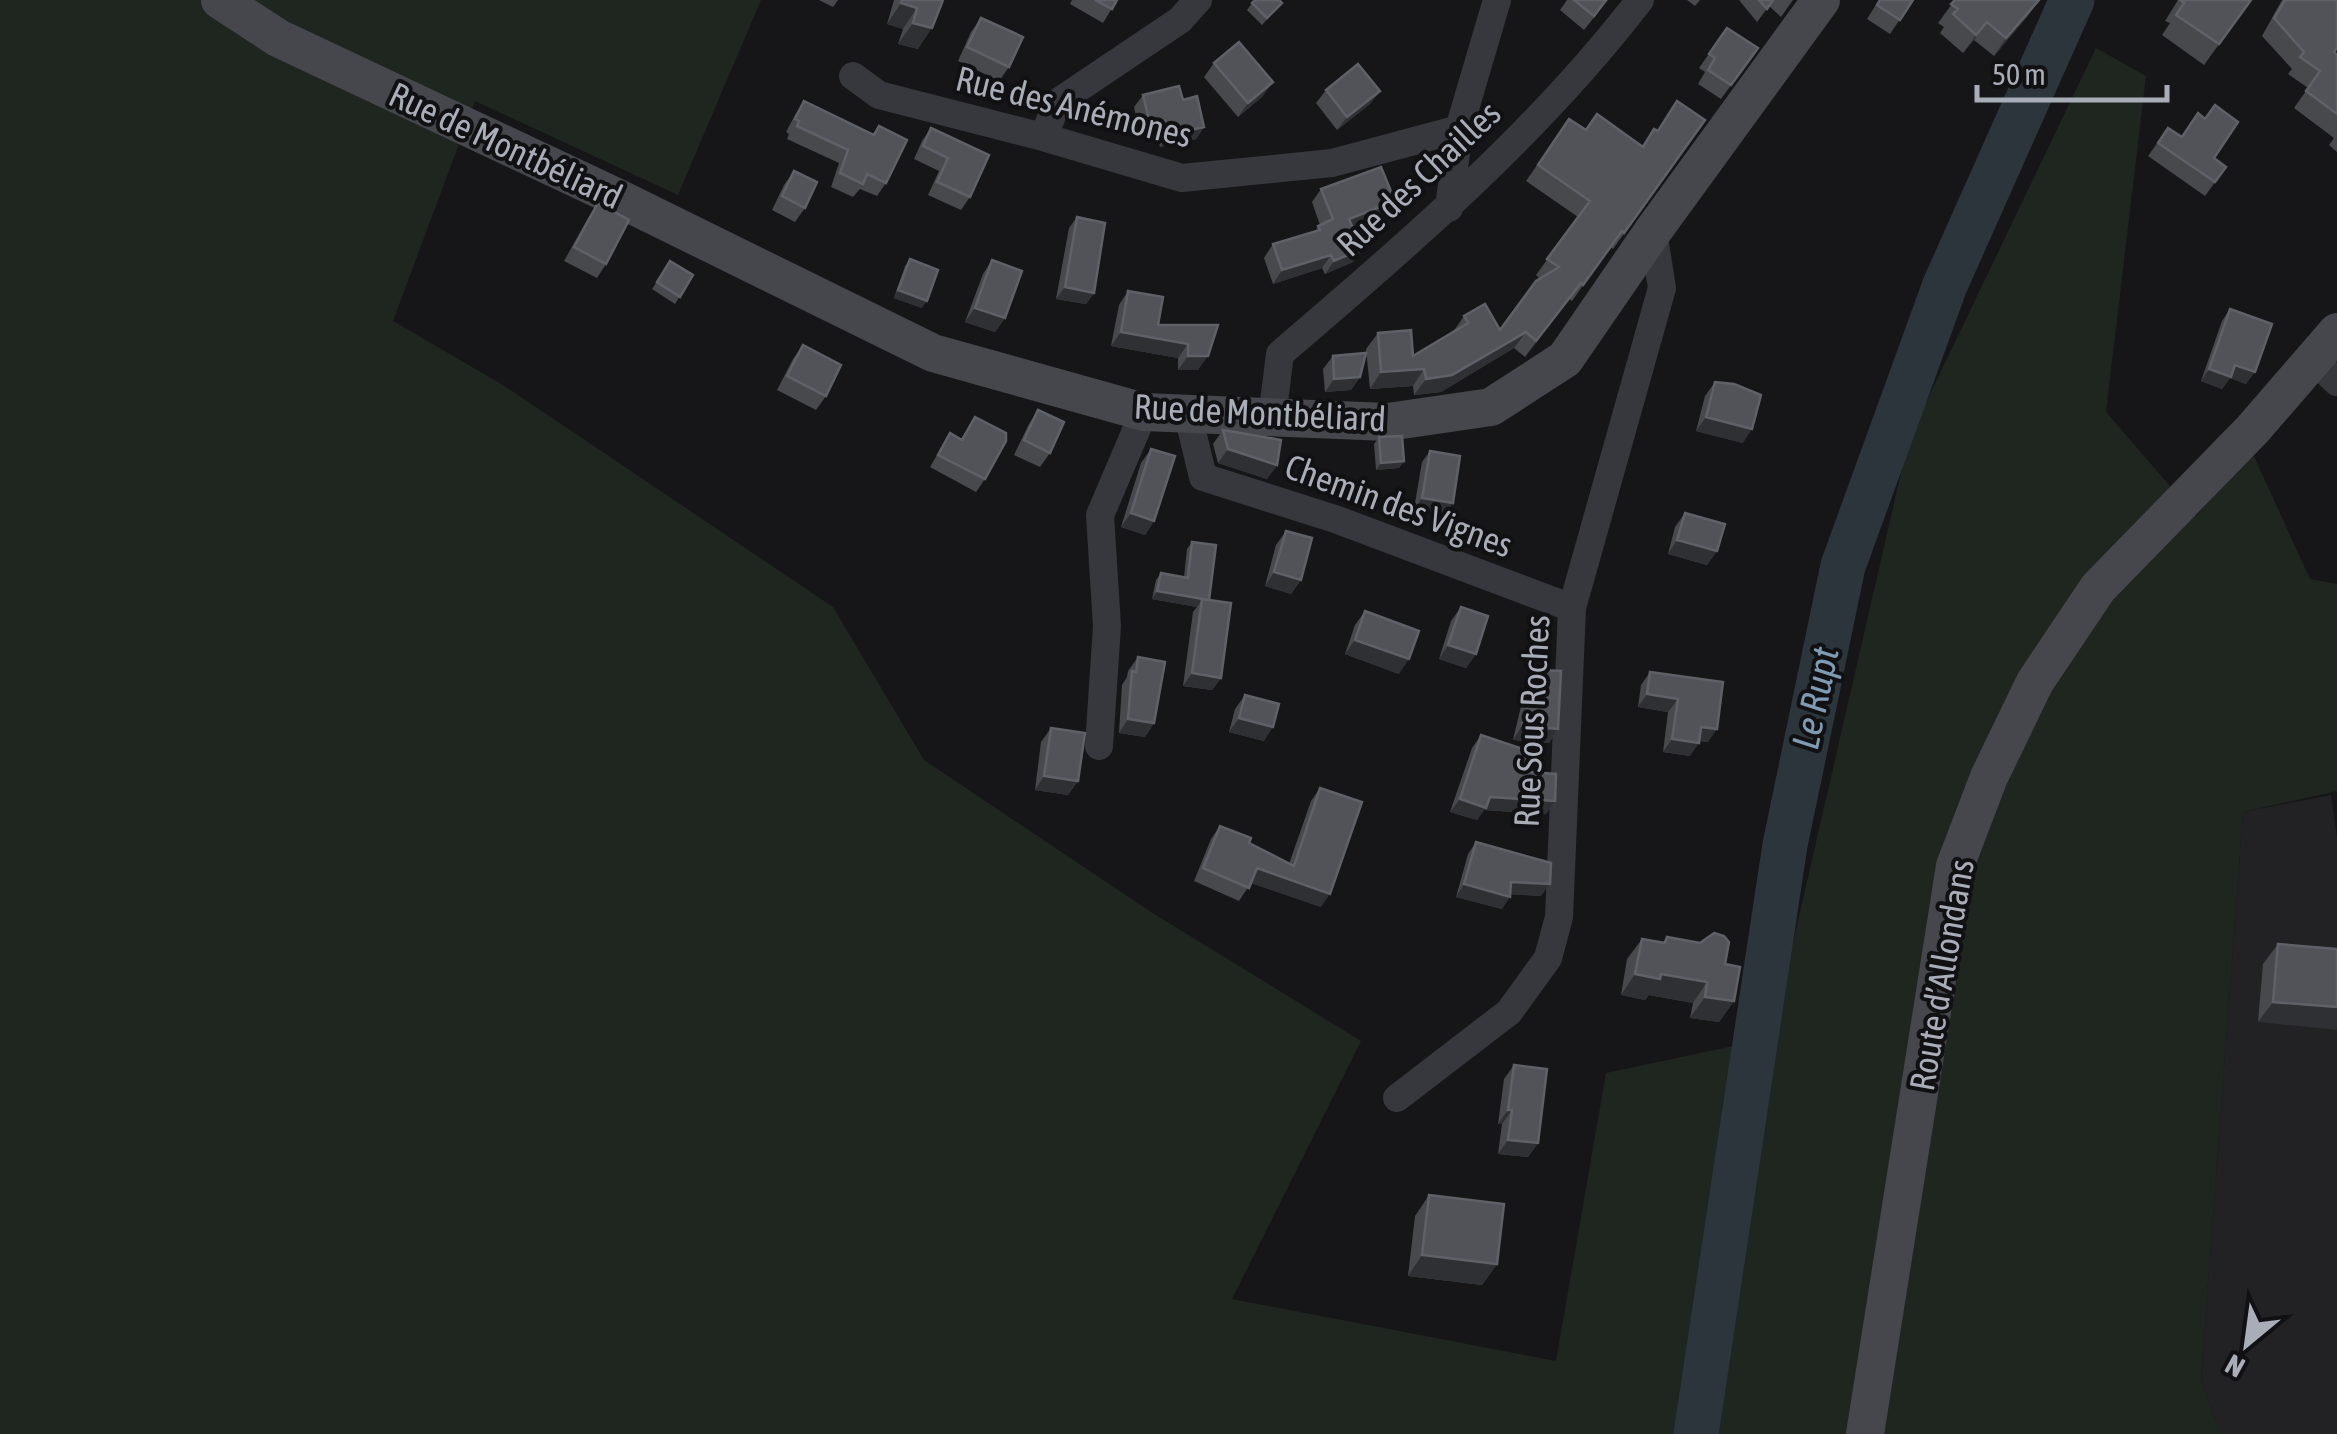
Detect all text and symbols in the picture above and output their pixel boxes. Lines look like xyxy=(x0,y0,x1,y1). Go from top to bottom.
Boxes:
scale bar xyxy=(1977,40,2167,102)
street label: Rue des Anémones xyxy=(952,57,1196,155)
text: 50 m xyxy=(1992,57,2046,91)
street label: Rue de Montbéliard xyxy=(383,74,629,216)
street label: Rue des Chailles xyxy=(1328,92,1508,264)
street label: Rue de Montbéliard xyxy=(1133,385,1387,439)
street label: Chemin des Vignes xyxy=(1280,445,1518,565)
street label: Rue Sous Roches xyxy=(1505,614,1557,828)
water label: Le Rupt xyxy=(1783,643,1847,753)
street label: Route d’Allondans xyxy=(1901,856,1981,1094)
north arrow xyxy=(2197,1294,2297,1394)
text: N xyxy=(2220,1348,2250,1384)

